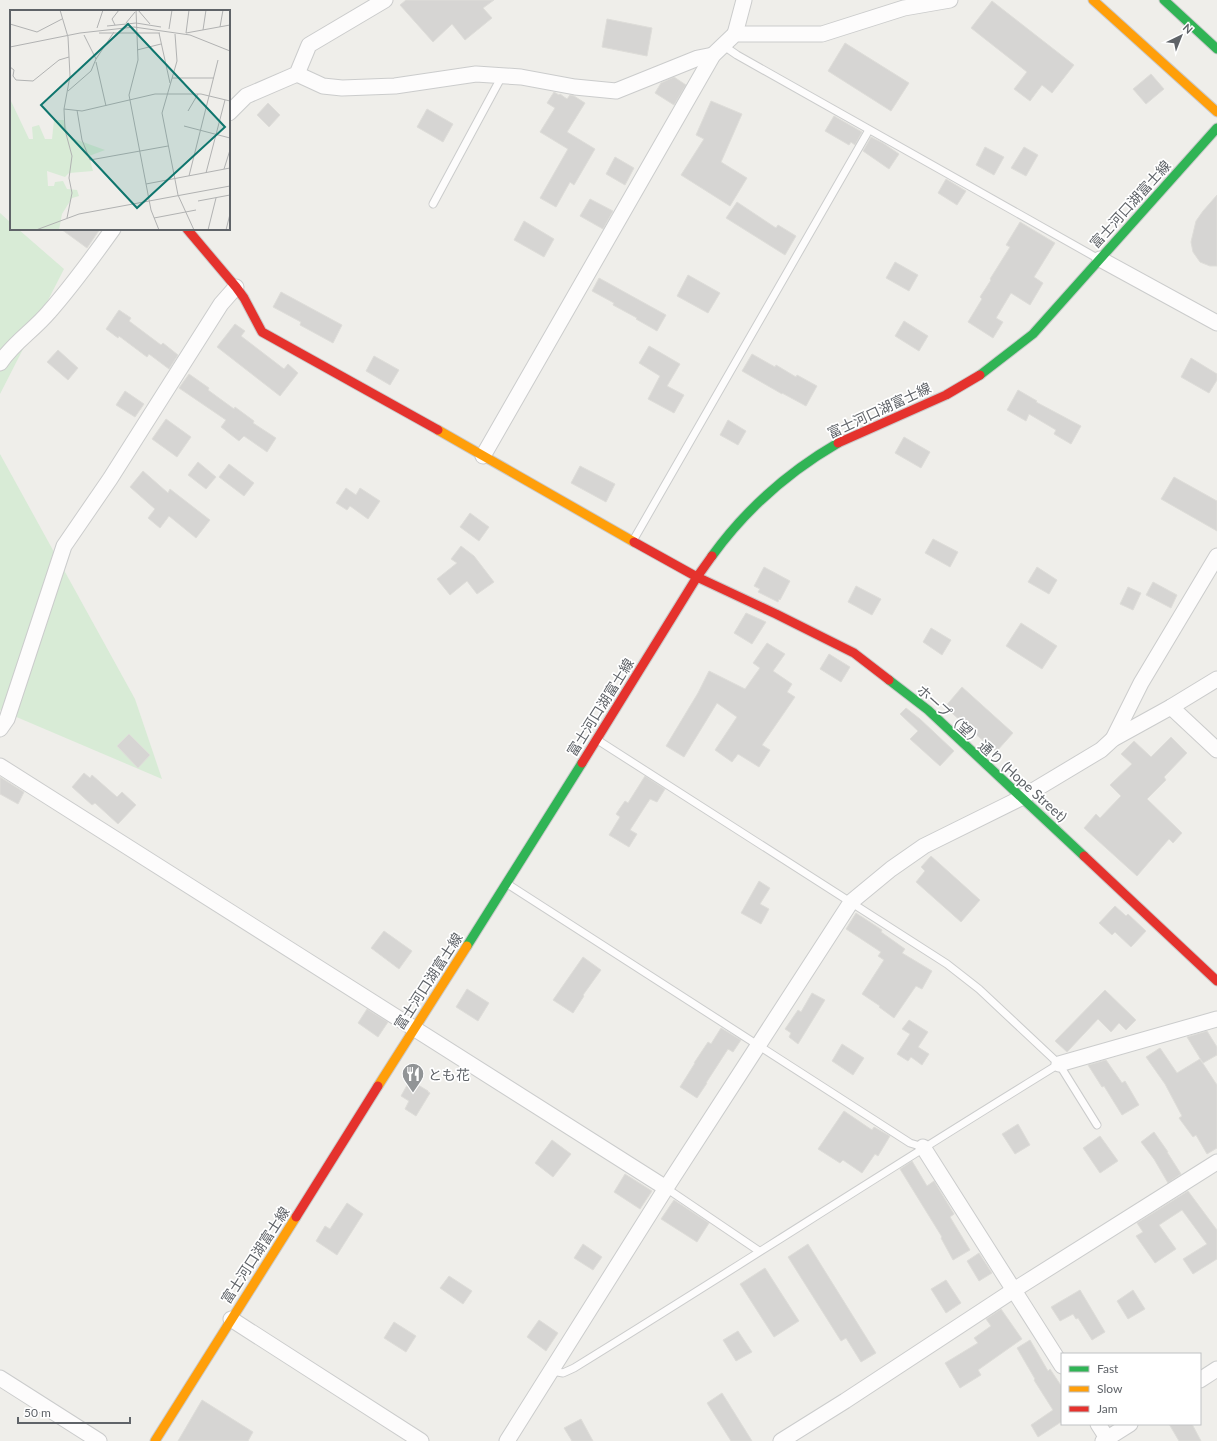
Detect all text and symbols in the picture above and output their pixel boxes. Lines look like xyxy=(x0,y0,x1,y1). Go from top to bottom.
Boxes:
inset map xyxy=(10,10,230,230)
north arrow xyxy=(1161,16,1201,56)
text: N xyxy=(1181,21,1196,36)
street label: 富士河口湖富士線 xyxy=(1086,157,1174,251)
street label: 富士河口湖富士線 xyxy=(825,379,933,441)
street label: 富士河口湖富士線 xyxy=(563,655,637,759)
street label: ホープ（望）通り (Hope Street) xyxy=(913,681,1071,825)
street label: 富士河口湖富士線 xyxy=(390,929,466,1033)
restaurant icon: とも花 xyxy=(400,1061,426,1094)
place label: とも花 xyxy=(428,1066,470,1083)
street label: 富士河口湖富士線 xyxy=(217,1203,293,1307)
legend xyxy=(1061,1353,1201,1425)
text: Fast xyxy=(1097,1361,1119,1376)
text: Slow xyxy=(1097,1381,1123,1396)
scale bar xyxy=(18,1399,130,1425)
text: Jam xyxy=(1097,1401,1118,1416)
text: 50 m xyxy=(24,1405,51,1420)

